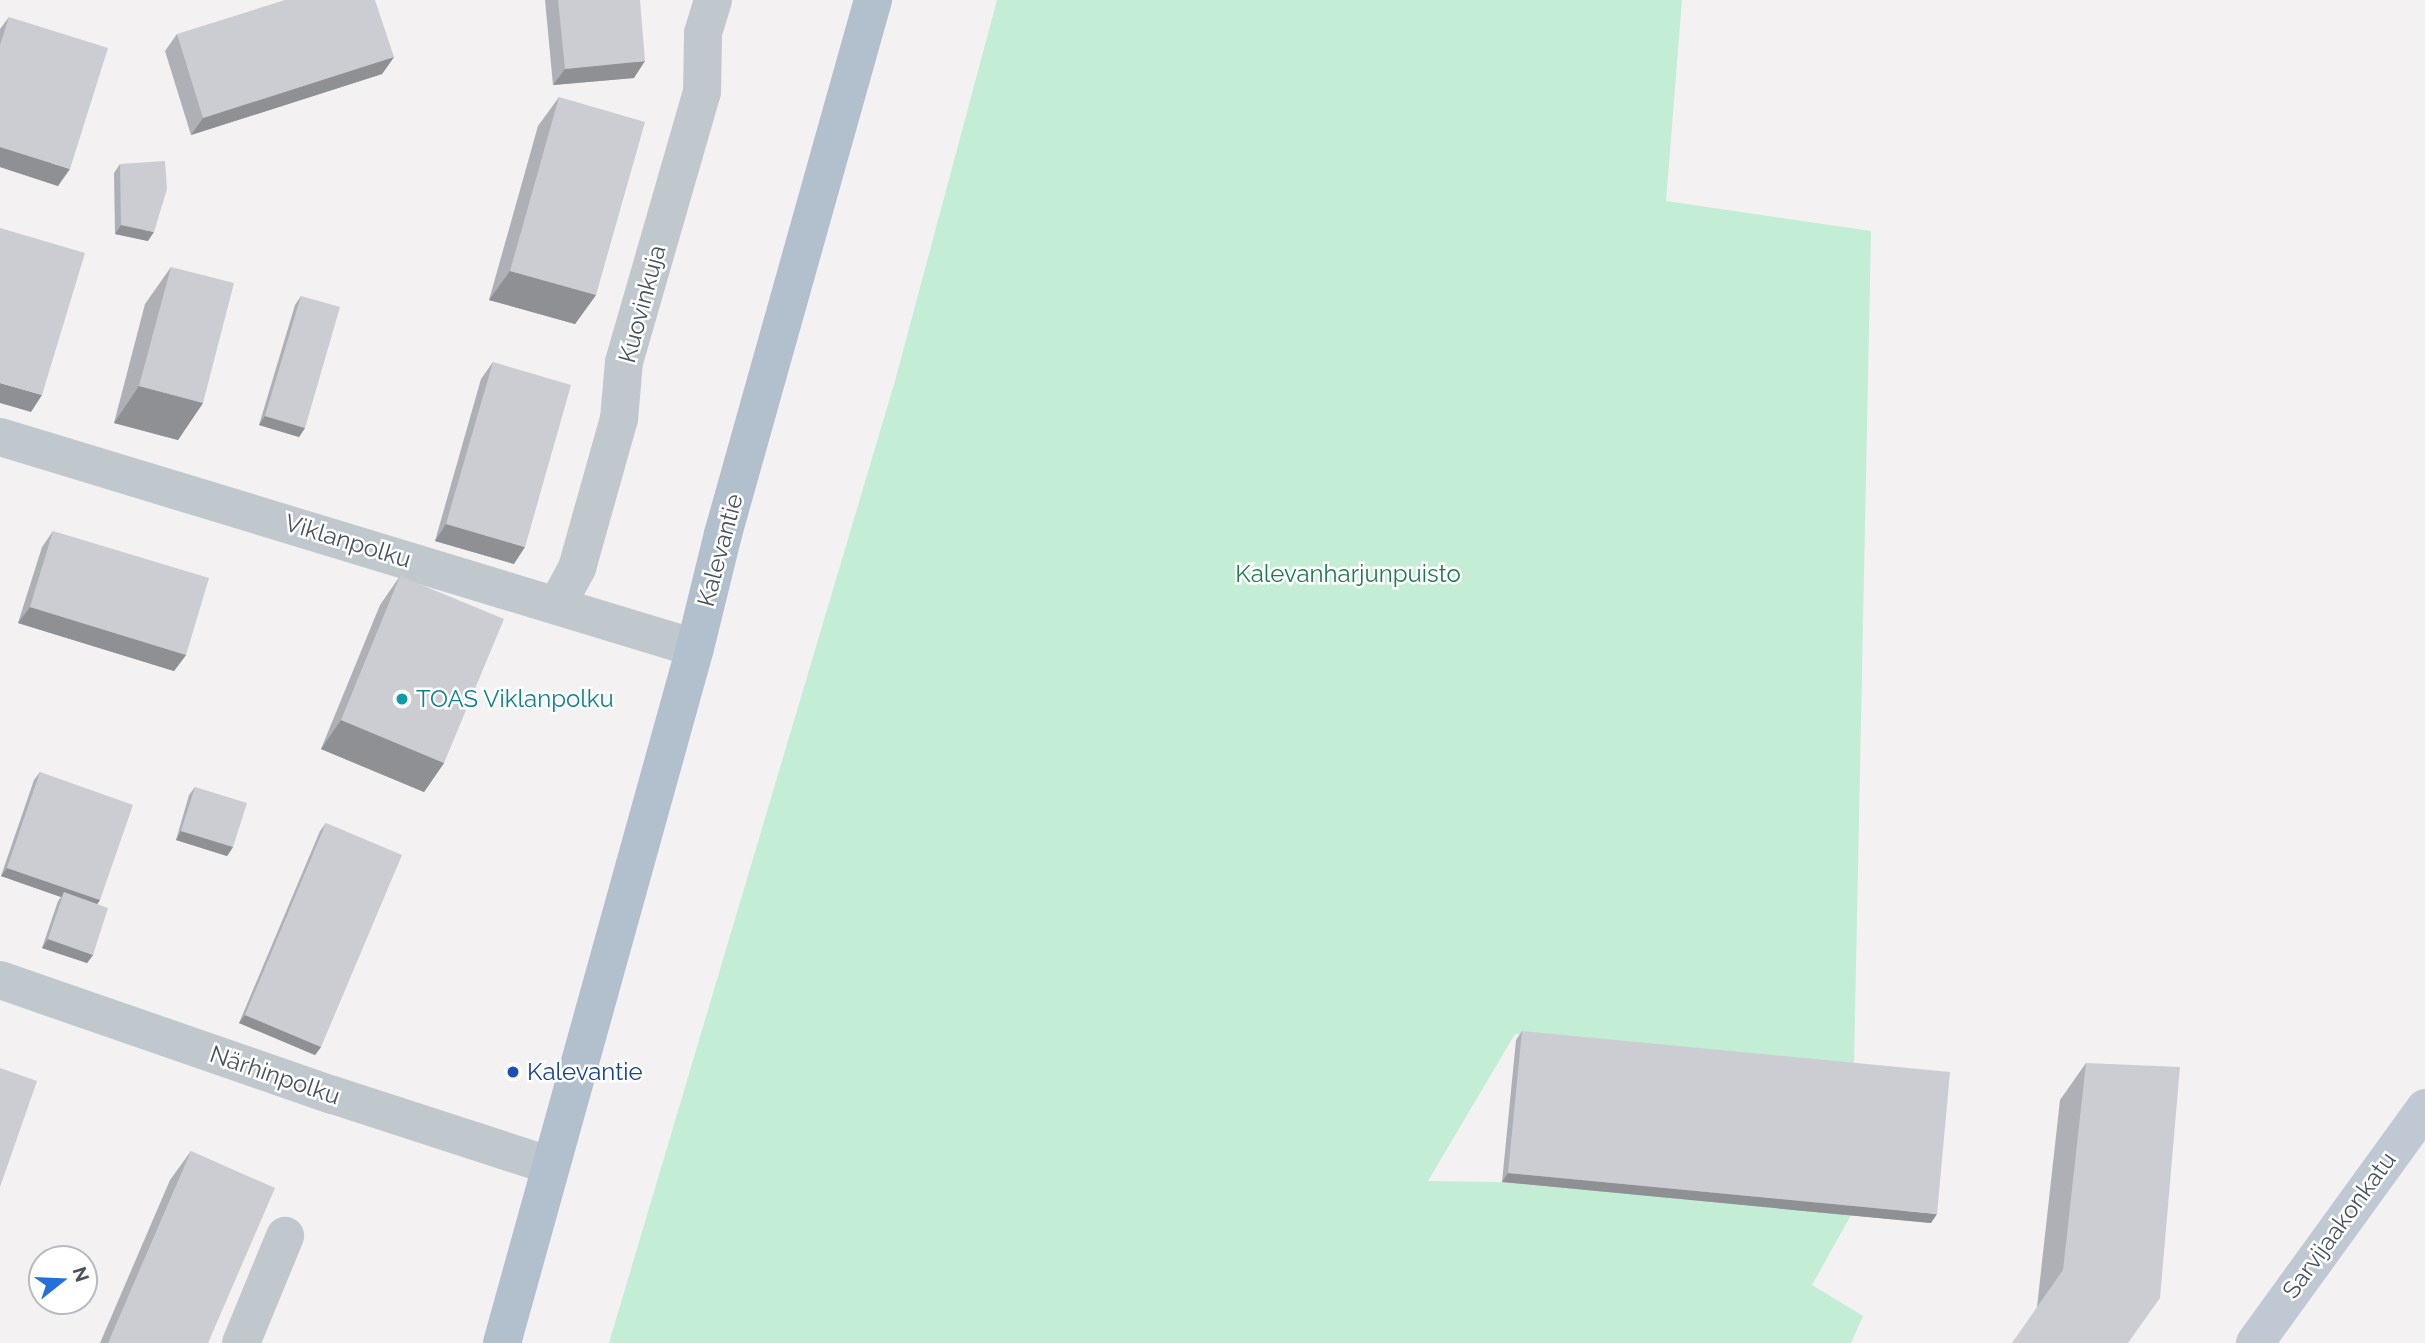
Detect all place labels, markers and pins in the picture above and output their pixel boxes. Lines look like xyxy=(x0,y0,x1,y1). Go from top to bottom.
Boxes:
place label: TOAS Viklanpolku xyxy=(416,685,615,713)
marker: TOAS Viklanpolku xyxy=(394,691,410,707)
place label: Kalevantie xyxy=(527,1058,643,1086)
marker: Kalevantie xyxy=(505,1064,521,1080)

